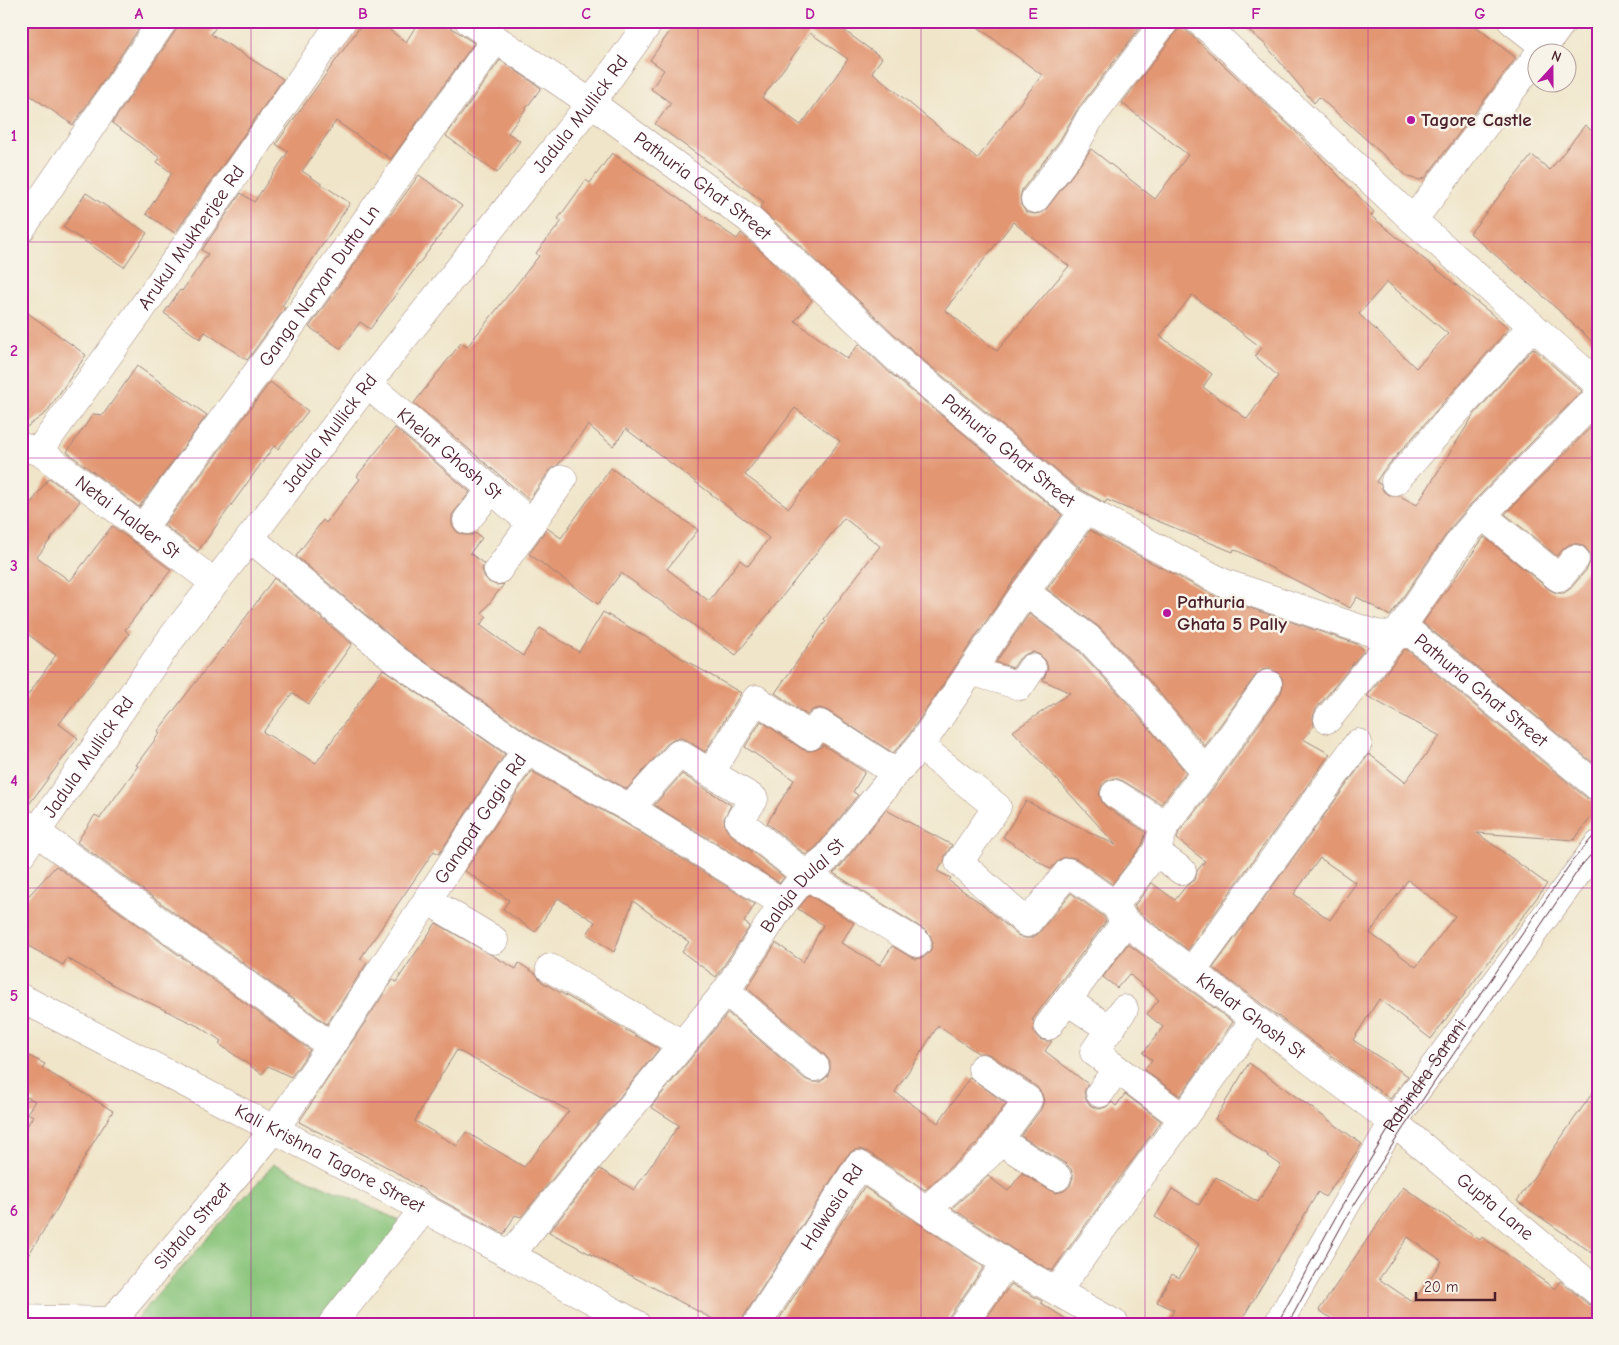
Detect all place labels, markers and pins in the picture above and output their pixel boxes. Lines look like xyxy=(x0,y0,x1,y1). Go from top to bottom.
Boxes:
place label: Tagore Castle xyxy=(1421,109,1532,131)
marker: Tagore Castle xyxy=(1405,114,1417,126)
place label: Pathuria Ghata 5 Pally xyxy=(1177,591,1287,635)
marker: Pathuria Ghata 5 Pally xyxy=(1161,607,1173,619)

